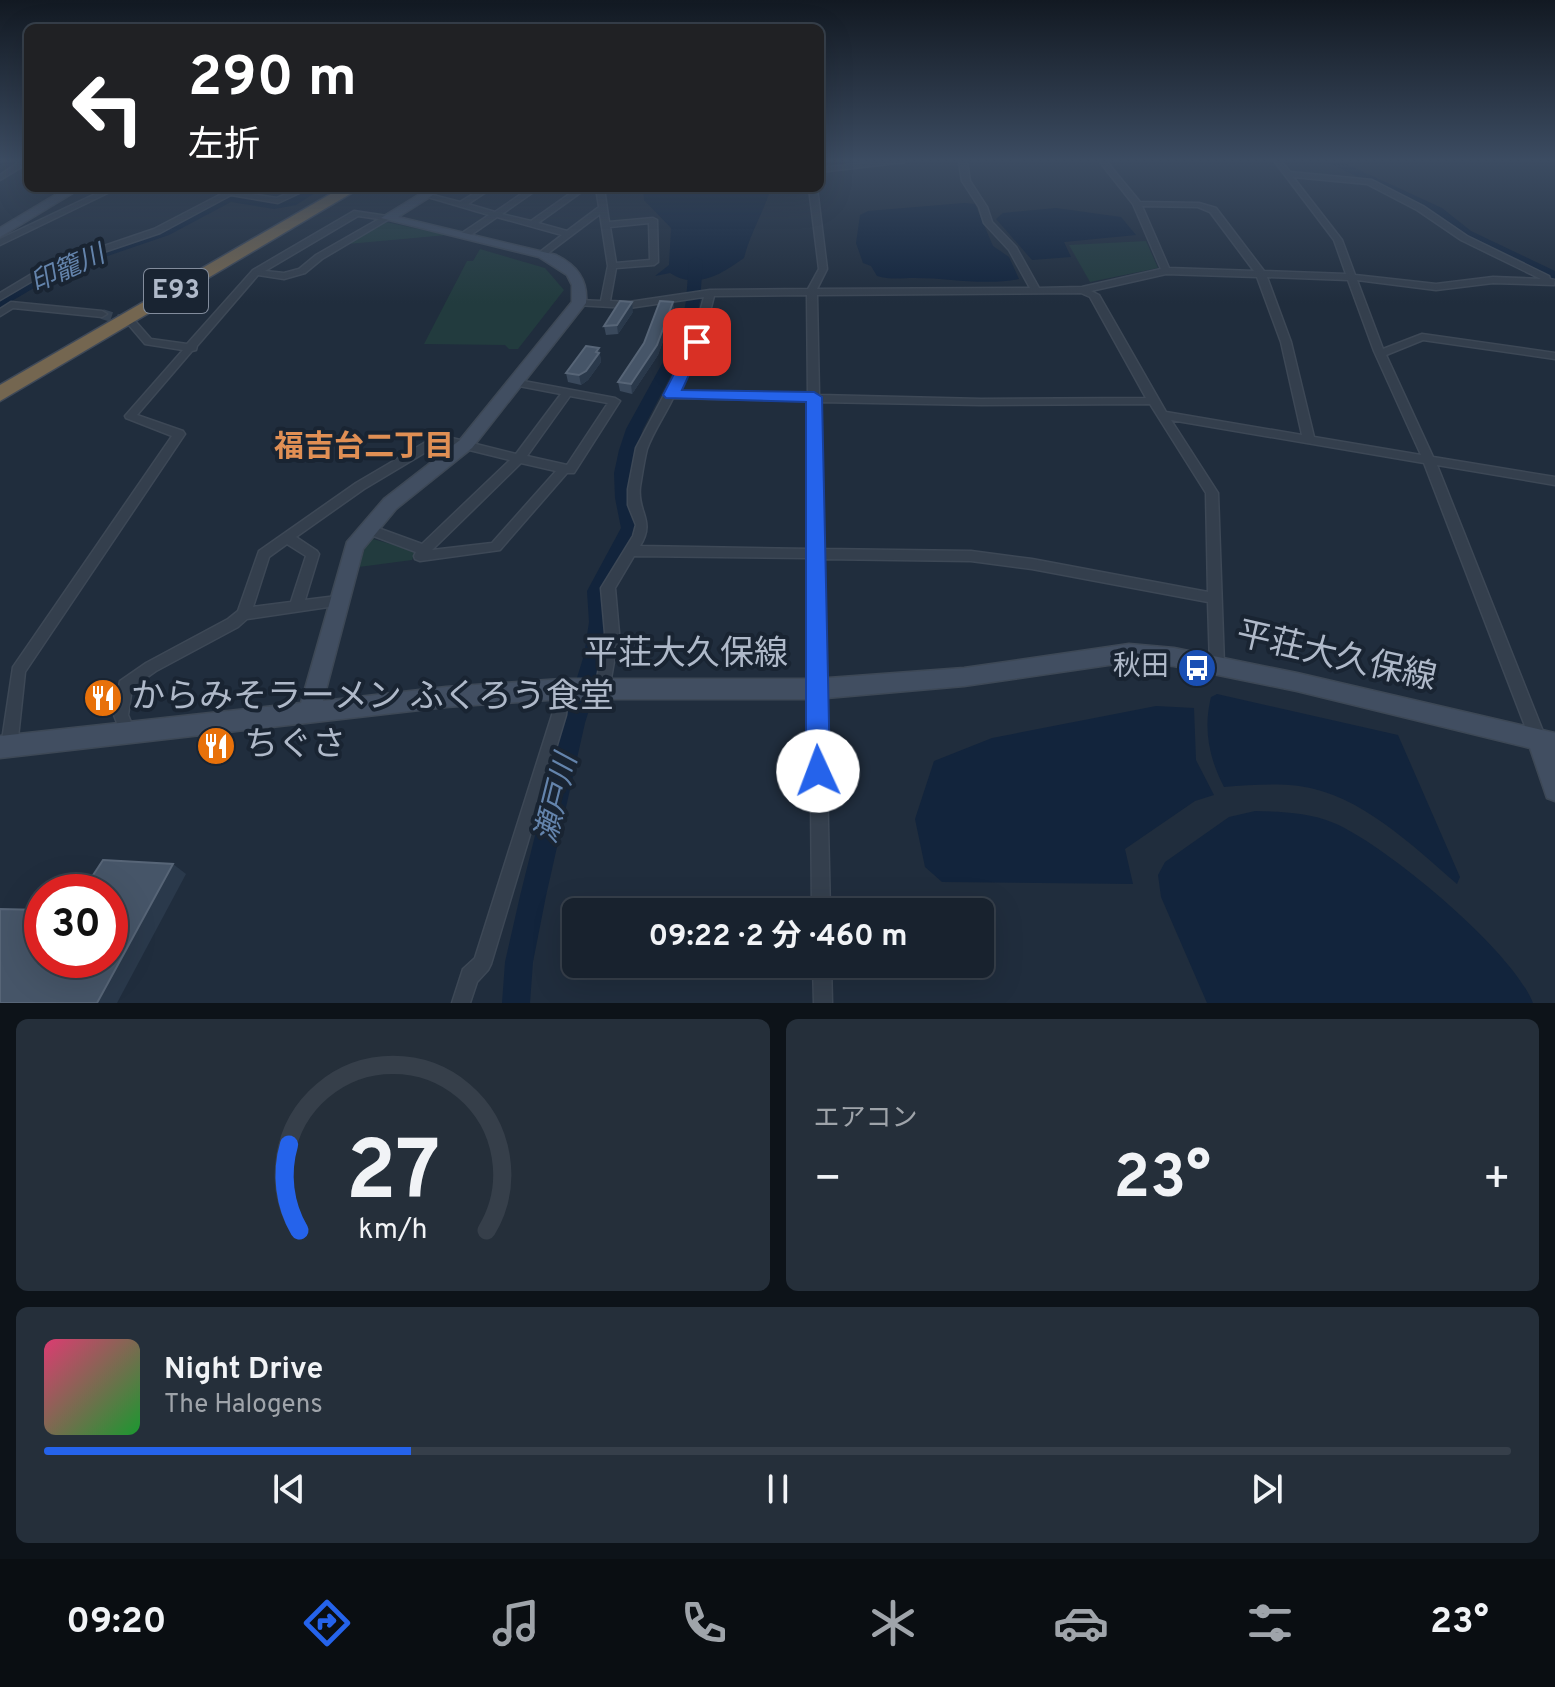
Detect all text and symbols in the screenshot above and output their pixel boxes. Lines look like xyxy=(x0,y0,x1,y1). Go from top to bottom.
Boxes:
text: 290 m xyxy=(188,45,357,115)
icon: left xyxy=(56,56,160,160)
text: 左折 xyxy=(188,124,260,170)
water label: 印籠川 xyxy=(26,238,113,301)
road number: E93 xyxy=(144,269,208,313)
pin xyxy=(663,308,731,376)
icon: arrive xyxy=(675,320,719,364)
district label: 福吉台二丁目 xyxy=(274,430,454,467)
street label: 平荘大久保線 xyxy=(1232,614,1440,702)
street label: 平荘大久保線 xyxy=(584,634,788,677)
bus stop icon: 秋田 xyxy=(1176,647,1218,689)
place label: 秋田 xyxy=(1113,650,1169,686)
restaurant icon: からみそラーメン ふくろう食堂 xyxy=(82,677,124,719)
place label: からみそラーメン ふくろう食堂 xyxy=(131,677,614,720)
restaurant icon: ちぐさ xyxy=(195,725,237,767)
place label: ちぐさ xyxy=(244,725,346,768)
position arrow xyxy=(776,729,860,813)
water label: 瀬戸川 xyxy=(529,748,588,847)
speed limit sign: 30 xyxy=(24,874,128,978)
text: 09:22 · 2 分 · 460 m xyxy=(648,919,908,956)
text: エアコン xyxy=(814,1103,918,1136)
text: 27 xyxy=(345,1124,440,1229)
text: 23° xyxy=(1113,1143,1211,1219)
text: − xyxy=(814,1153,842,1209)
text: + xyxy=(1483,1153,1511,1209)
text: km/h xyxy=(358,1213,427,1249)
text: Night Drive xyxy=(164,1352,323,1389)
text: The Halogens xyxy=(164,1389,323,1422)
icon: previous xyxy=(267,1467,311,1511)
icon: pause xyxy=(756,1467,800,1511)
icon: next xyxy=(1245,1467,1289,1511)
icon: directions xyxy=(299,1595,355,1651)
icon: music xyxy=(488,1595,544,1651)
icon: phone xyxy=(676,1595,732,1651)
icon: climate xyxy=(865,1595,921,1651)
icon: car xyxy=(1053,1595,1109,1651)
icon: filters xyxy=(1242,1595,1298,1651)
text: 09:20 xyxy=(66,1600,166,1646)
text: 23° xyxy=(1430,1600,1489,1646)

